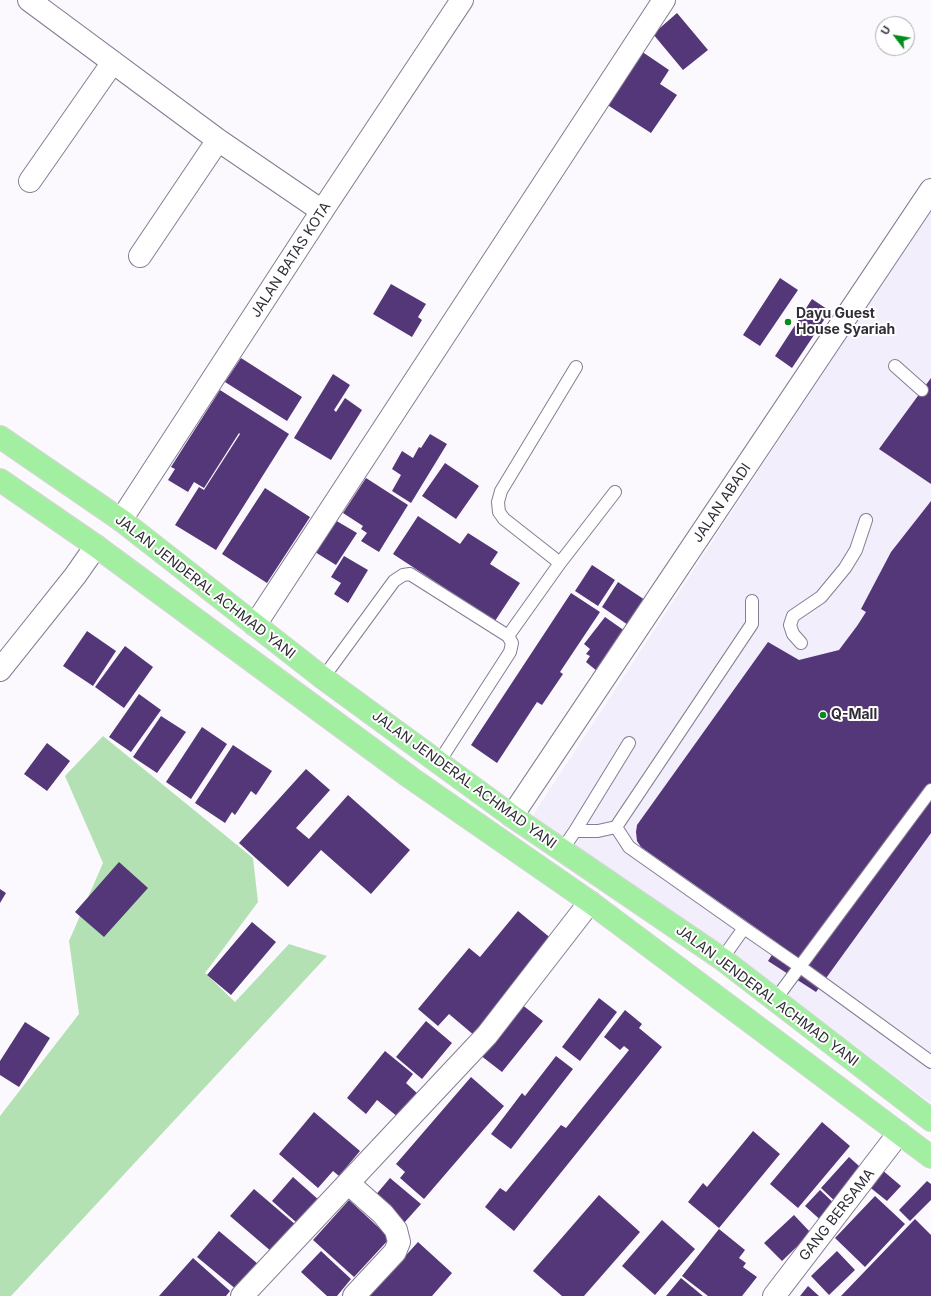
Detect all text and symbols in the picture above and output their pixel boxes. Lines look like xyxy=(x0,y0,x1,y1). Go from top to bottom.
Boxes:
north arrow xyxy=(875,16,915,56)
text: U xyxy=(877,23,894,37)
street label: JALAN BATAS KOTA xyxy=(247,199,335,321)
place label: Dayu Guest House Syariah xyxy=(796,306,895,338)
marker: Dayu Guest House Syariah xyxy=(783,317,793,327)
street label: JALAN ABADI xyxy=(689,460,755,546)
street label: JALAN JENDERAL ACHMAD YANI xyxy=(112,511,298,663)
street label: JALAN JENDERAL ACHMAD YANI xyxy=(368,707,560,853)
place label: Q-Mall xyxy=(831,707,877,723)
marker: Q-Mall xyxy=(818,710,828,720)
street label: JALAN JENDERAL ACHMAD YANI xyxy=(672,922,862,1070)
street label: GANG BERSAMA xyxy=(796,1166,878,1264)

